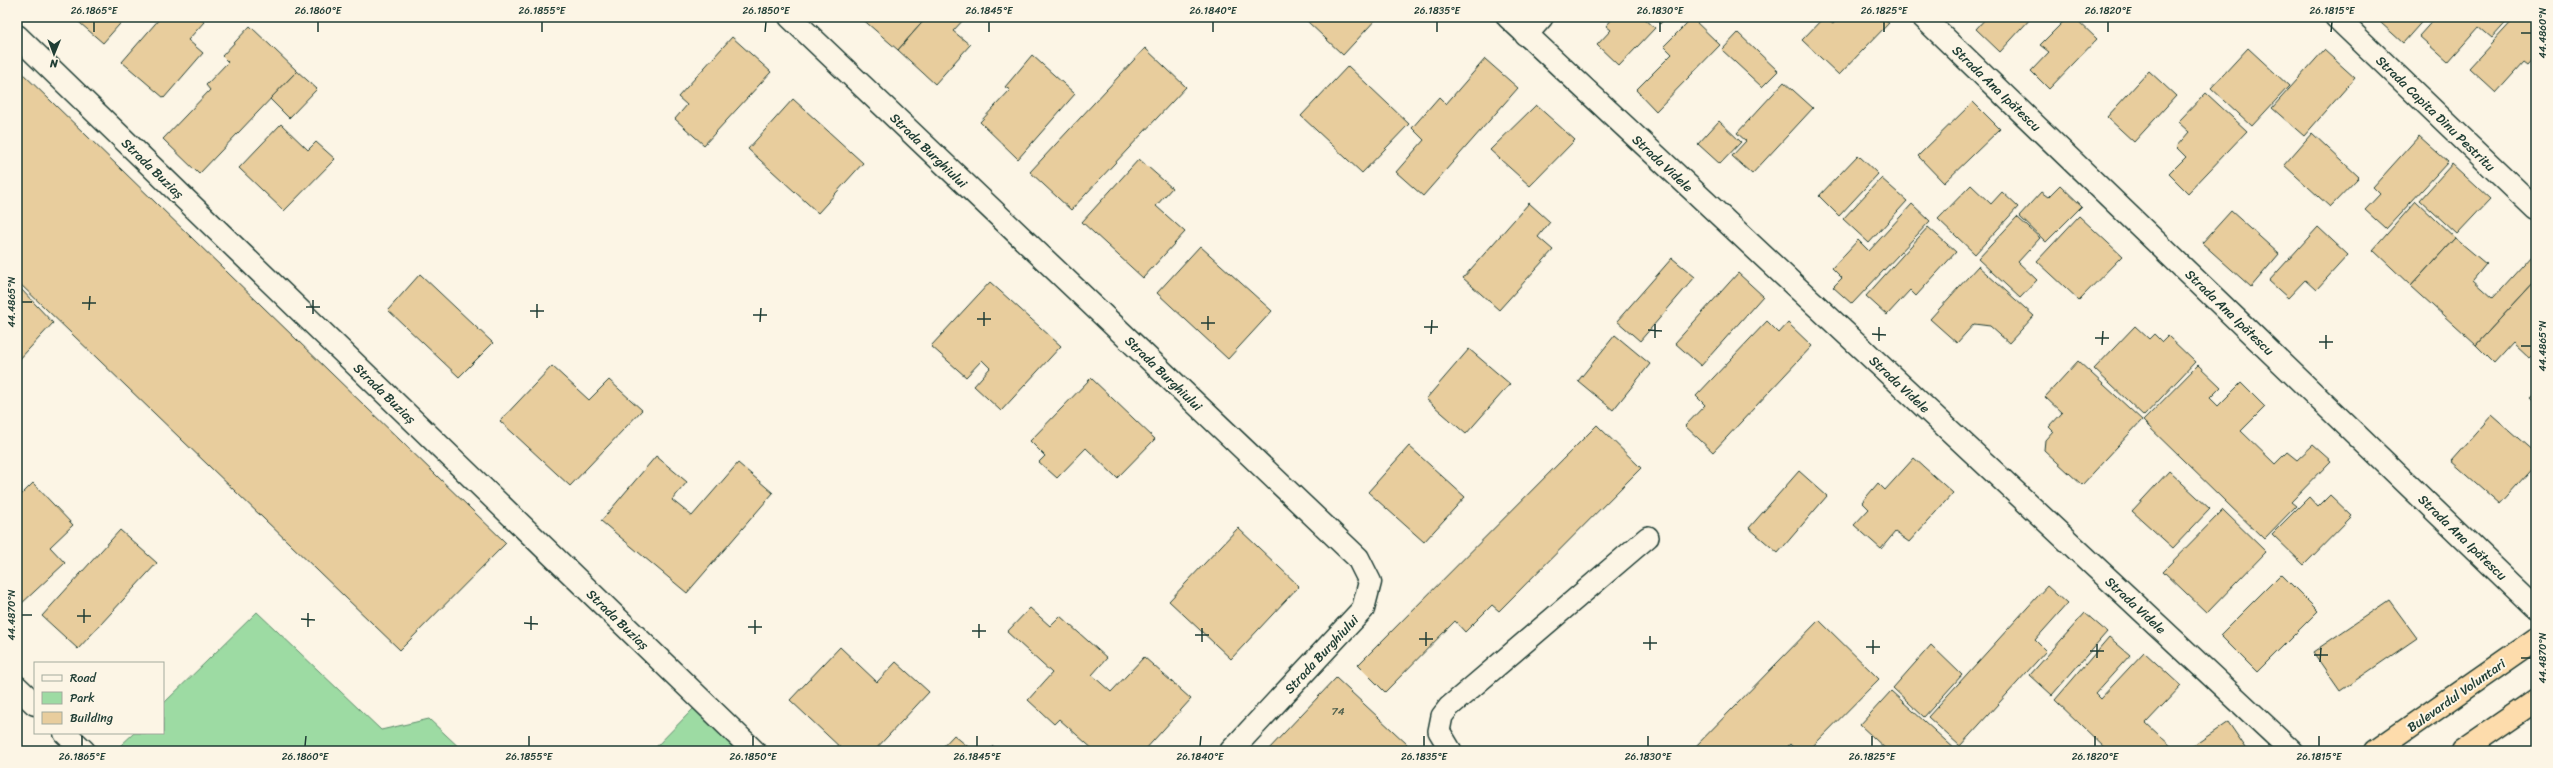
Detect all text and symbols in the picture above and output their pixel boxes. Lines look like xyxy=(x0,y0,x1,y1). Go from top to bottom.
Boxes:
text: 26.1865°E xyxy=(71,2,119,20)
text: 26.1860°E xyxy=(295,2,343,20)
text: 26.1855°E xyxy=(519,2,567,20)
text: 26.1850°E xyxy=(742,2,791,20)
text: 26.1845°E xyxy=(966,2,1014,20)
text: 26.1840°E xyxy=(1189,2,1238,20)
text: 26.1835°E xyxy=(1414,2,1462,20)
text: 26.1830°E xyxy=(1637,2,1685,20)
text: 26.1825°E xyxy=(1861,2,1909,20)
text: 26.1820°E xyxy=(2085,2,2133,20)
text: 26.1815°E xyxy=(2309,2,2356,20)
text: 44.4860°N xyxy=(2534,7,2552,59)
north arrow xyxy=(34,34,74,74)
street label: Strada Ana Ipătescu xyxy=(1947,40,2047,137)
street label: Strada Capita Dinu Pestritu xyxy=(2370,50,2501,177)
text: N xyxy=(49,54,59,73)
street label: Strada Burghiului xyxy=(884,107,973,194)
street label: Strada Videle xyxy=(1627,129,1699,198)
street label: Strada Buziaș xyxy=(116,132,190,205)
street label: Strada Ana Ipătescu xyxy=(2180,264,2280,361)
text: 44.4865°N xyxy=(3,277,21,327)
text: 44.4865°N xyxy=(2534,321,2552,371)
street label: Strada Burghiului xyxy=(1119,330,1208,417)
street label: Strada Videle xyxy=(1864,350,1936,419)
street label: Strada Buziaș xyxy=(348,357,422,430)
street label: Strada Ana Ipătescu xyxy=(2413,489,2513,586)
street label: Strada Videle xyxy=(2100,571,2172,640)
street label: Strada Buziaș xyxy=(581,583,655,656)
text: 44.4870°N xyxy=(3,589,21,641)
street label: Strada Burghiului xyxy=(1278,609,1365,699)
text: 44.4870°N xyxy=(2534,632,2552,684)
street label: Bulevardul Voluntari xyxy=(2402,652,2511,738)
legend xyxy=(34,662,164,734)
text: Road xyxy=(70,667,97,689)
text: Park xyxy=(70,687,95,709)
house number: 74 xyxy=(1331,702,1345,721)
text: Building xyxy=(70,707,113,729)
text: 26.1865°E xyxy=(59,748,107,766)
text: 26.1860°E xyxy=(282,748,330,766)
text: 26.1855°E xyxy=(506,748,554,766)
text: 26.1850°E xyxy=(729,748,778,766)
text: 26.1845°E xyxy=(954,748,1002,766)
text: 26.1840°E xyxy=(1176,748,1225,766)
text: 26.1835°E xyxy=(1401,748,1449,766)
text: 26.1830°E xyxy=(1625,748,1673,766)
text: 26.1825°E xyxy=(1849,748,1897,766)
text: 26.1820°E xyxy=(2072,748,2120,766)
text: 26.1815°E xyxy=(2296,748,2343,766)

